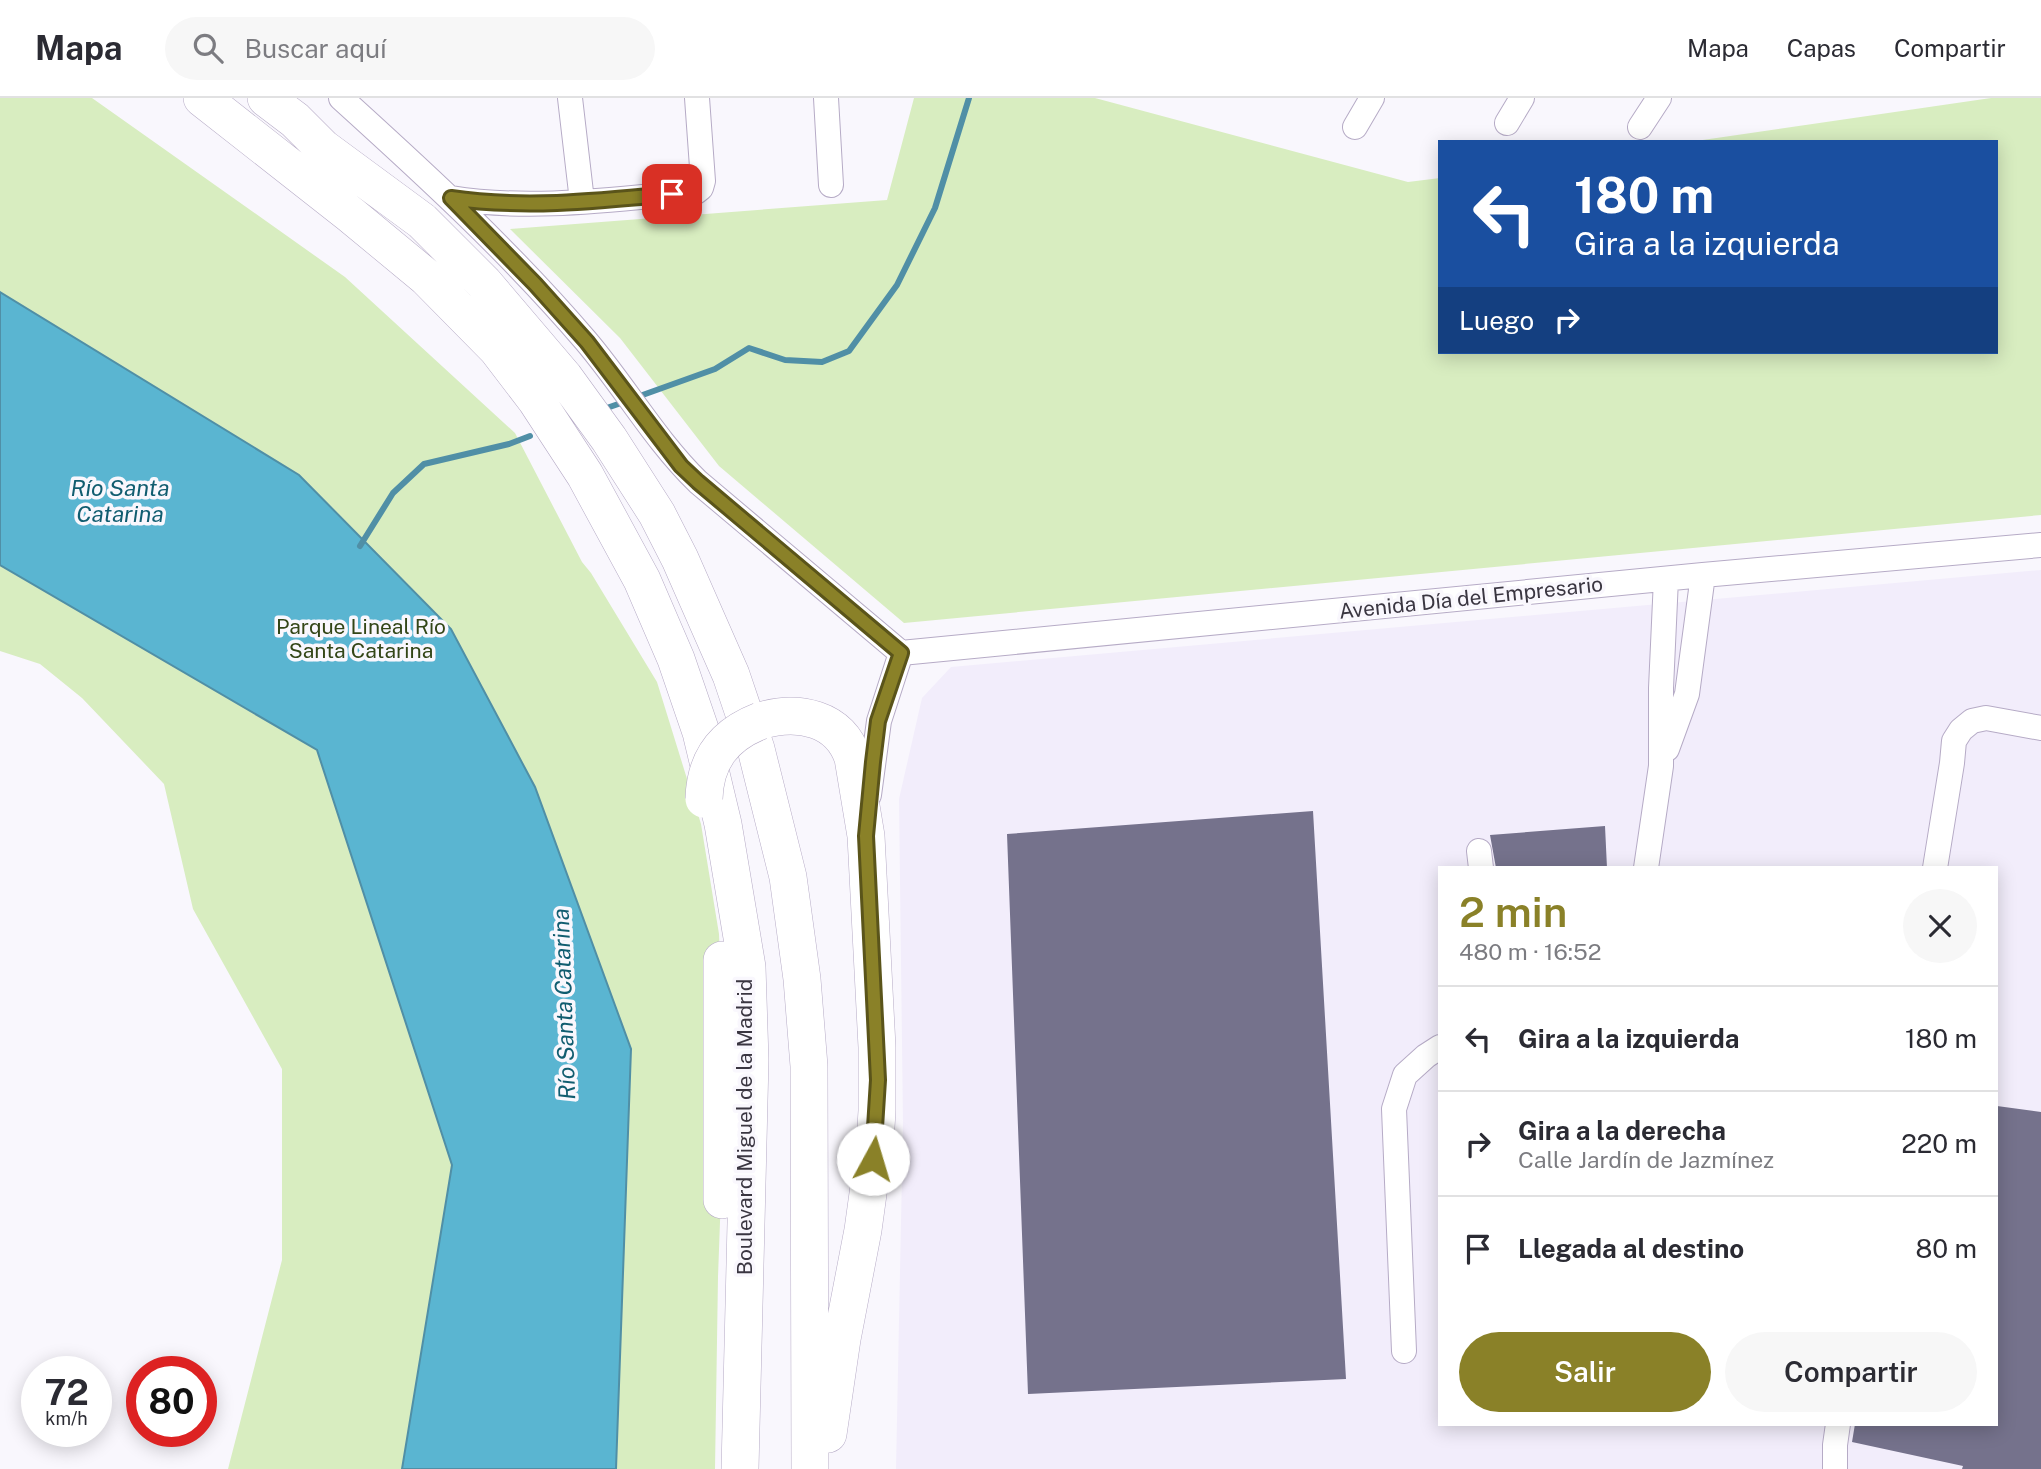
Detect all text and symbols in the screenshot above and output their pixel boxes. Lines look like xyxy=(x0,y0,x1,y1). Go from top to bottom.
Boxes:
search box xyxy=(165,17,655,80)
text: Mapa xyxy=(35,29,123,67)
icon: search xyxy=(189,29,227,67)
text: Buscar aquí xyxy=(245,33,386,64)
text: Mapa xyxy=(1687,34,1749,62)
text: Capas xyxy=(1787,34,1856,62)
text: Compartir xyxy=(1894,34,2006,62)
pin xyxy=(642,164,702,224)
text: 180 m xyxy=(1574,166,1714,224)
icon: left xyxy=(1459,168,1550,259)
icon: arrive xyxy=(653,175,691,213)
text: Gira a la izquierda xyxy=(1574,225,1840,262)
icon: right xyxy=(1548,301,1586,339)
text: Luego xyxy=(1459,305,1534,336)
water label: Río Santa Catarina xyxy=(71,474,169,527)
street label: Avenida Día del Empresario xyxy=(1338,571,1604,624)
park label: Parque Lineal Río Santa Catarina xyxy=(276,614,446,663)
text: 2 min xyxy=(1459,887,1567,936)
button: close xyxy=(1903,889,1977,963)
water label: Río Santa Catarina xyxy=(547,908,580,1100)
text: 480 m · 16:52 xyxy=(1459,938,1601,965)
street label: Boulevard Miguel de la Madrid xyxy=(732,979,757,1275)
icon: left xyxy=(1459,1020,1497,1058)
text: Gira a la izquierda xyxy=(1518,1023,1740,1054)
text: 180 m xyxy=(1905,1023,1977,1054)
text: Gira a la derecha xyxy=(1518,1115,1726,1146)
position arrow xyxy=(836,1122,910,1196)
icon: right xyxy=(1459,1125,1497,1163)
text: 220 m xyxy=(1901,1128,1977,1159)
text: Calle Jardín de Jazmínez xyxy=(1518,1146,1774,1173)
icon: arrive xyxy=(1459,1230,1497,1268)
text: Llegada al destino xyxy=(1518,1233,1744,1264)
text: 80 m xyxy=(1916,1233,1977,1264)
button: Salir xyxy=(1459,1332,1711,1412)
button: Compartir xyxy=(1725,1332,1977,1412)
speed limit sign: 80 xyxy=(126,1356,217,1447)
text: 72 xyxy=(44,1372,89,1413)
text: km/h xyxy=(45,1408,88,1429)

